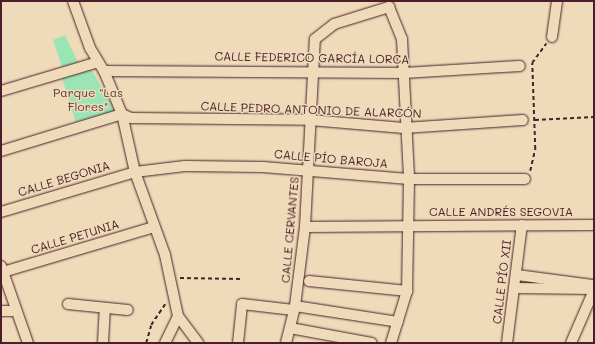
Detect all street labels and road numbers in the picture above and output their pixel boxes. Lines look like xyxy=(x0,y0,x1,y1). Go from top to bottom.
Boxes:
street label: CALLE FEDERICO GARCÍA LORCA xyxy=(214,49,410,67)
street label: CALLE PEDRO ANTONIO DE ALARCÓN xyxy=(200,99,422,121)
street label: CALLE PÍO BAROJA xyxy=(274,147,388,171)
street label: CALLE BEGONIA xyxy=(16,158,112,200)
street label: CALLE CERVANTES xyxy=(278,176,302,284)
street label: CALLE ANDRÉS SEGOVIA xyxy=(429,205,573,219)
street label: CALLE PETUNIA xyxy=(29,217,121,257)
street label: CALLE PÍO XII xyxy=(490,239,514,325)

